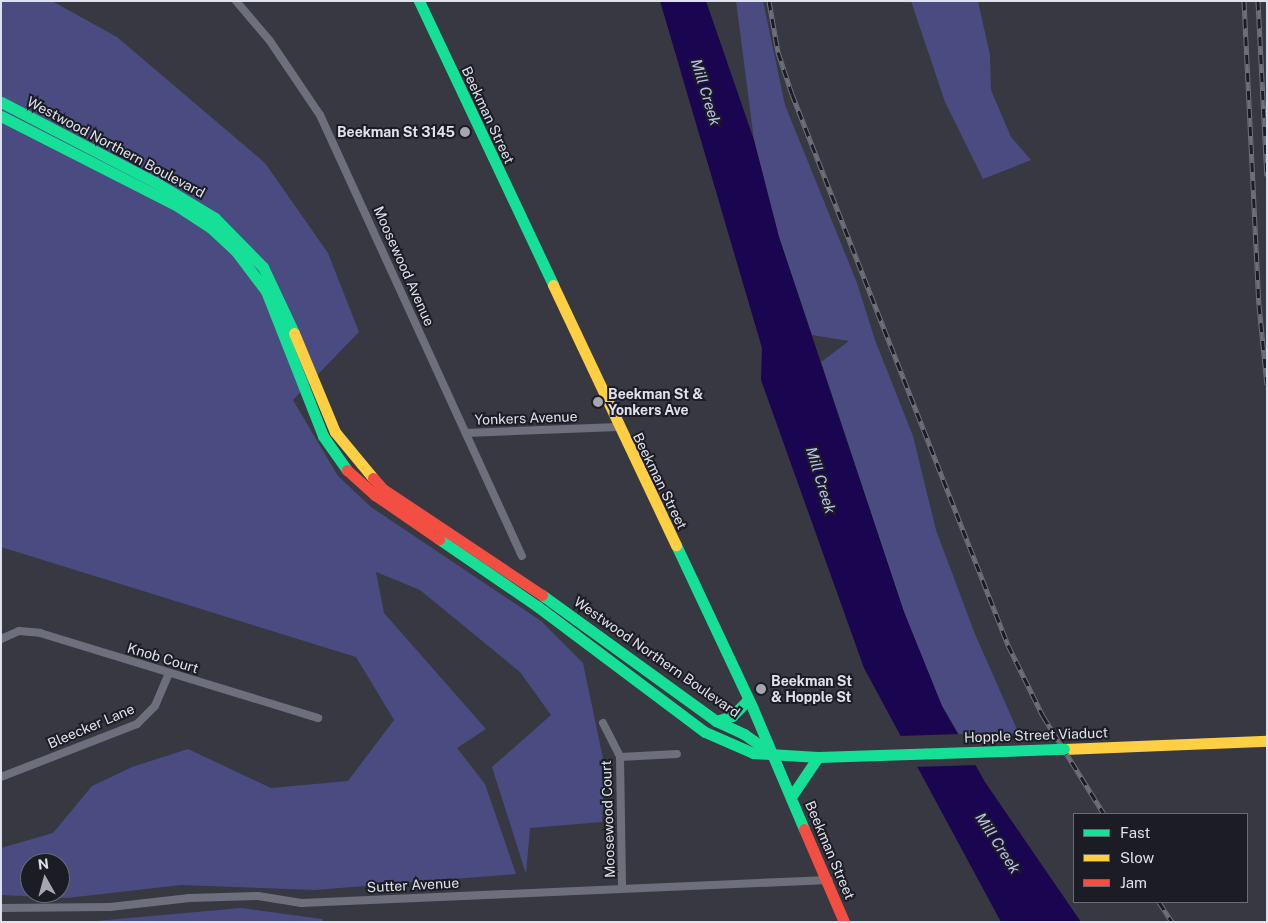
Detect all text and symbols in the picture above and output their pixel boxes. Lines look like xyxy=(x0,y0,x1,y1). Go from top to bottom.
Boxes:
water label: Mill Creek xyxy=(687,56,725,128)
street label: Beekman Street xyxy=(458,64,518,166)
street label: Westwood Northern Boulevard xyxy=(24,93,208,201)
place label: Beekman St 3145 xyxy=(337,124,455,140)
marker: Beekman St 3145 xyxy=(459,126,471,138)
street label: Moosewood Avenue xyxy=(370,203,438,329)
place label: Beekman St & Yonkers Ave xyxy=(608,386,703,418)
marker: Beekman St & Yonkers Ave xyxy=(592,396,604,408)
street label: Yonkers Avenue xyxy=(474,408,578,428)
street label: Beekman Street xyxy=(629,430,691,532)
water label: Mill Creek xyxy=(802,444,840,516)
street label: Westwood Northern Boulevard xyxy=(571,593,743,721)
street label: Knob Court xyxy=(125,639,201,677)
place label: Beekman St & Hopple St xyxy=(771,673,852,706)
marker: Beekman St & Hopple St xyxy=(755,683,767,695)
street label: Bleecker Lane xyxy=(45,700,137,752)
street label: Hopple Street Viaduct xyxy=(963,724,1109,746)
street label: Moosewood Court xyxy=(598,760,618,878)
street label: Beekman Street xyxy=(802,798,858,902)
water label: Mill Creek xyxy=(972,809,1024,877)
legend xyxy=(1073,813,1248,903)
text: Fast xyxy=(1120,824,1150,841)
text: Slow xyxy=(1120,849,1154,866)
north arrow xyxy=(20,853,70,903)
text: N xyxy=(37,855,50,873)
street label: Sutter Avenue xyxy=(366,874,460,896)
text: Jam xyxy=(1120,874,1147,891)

